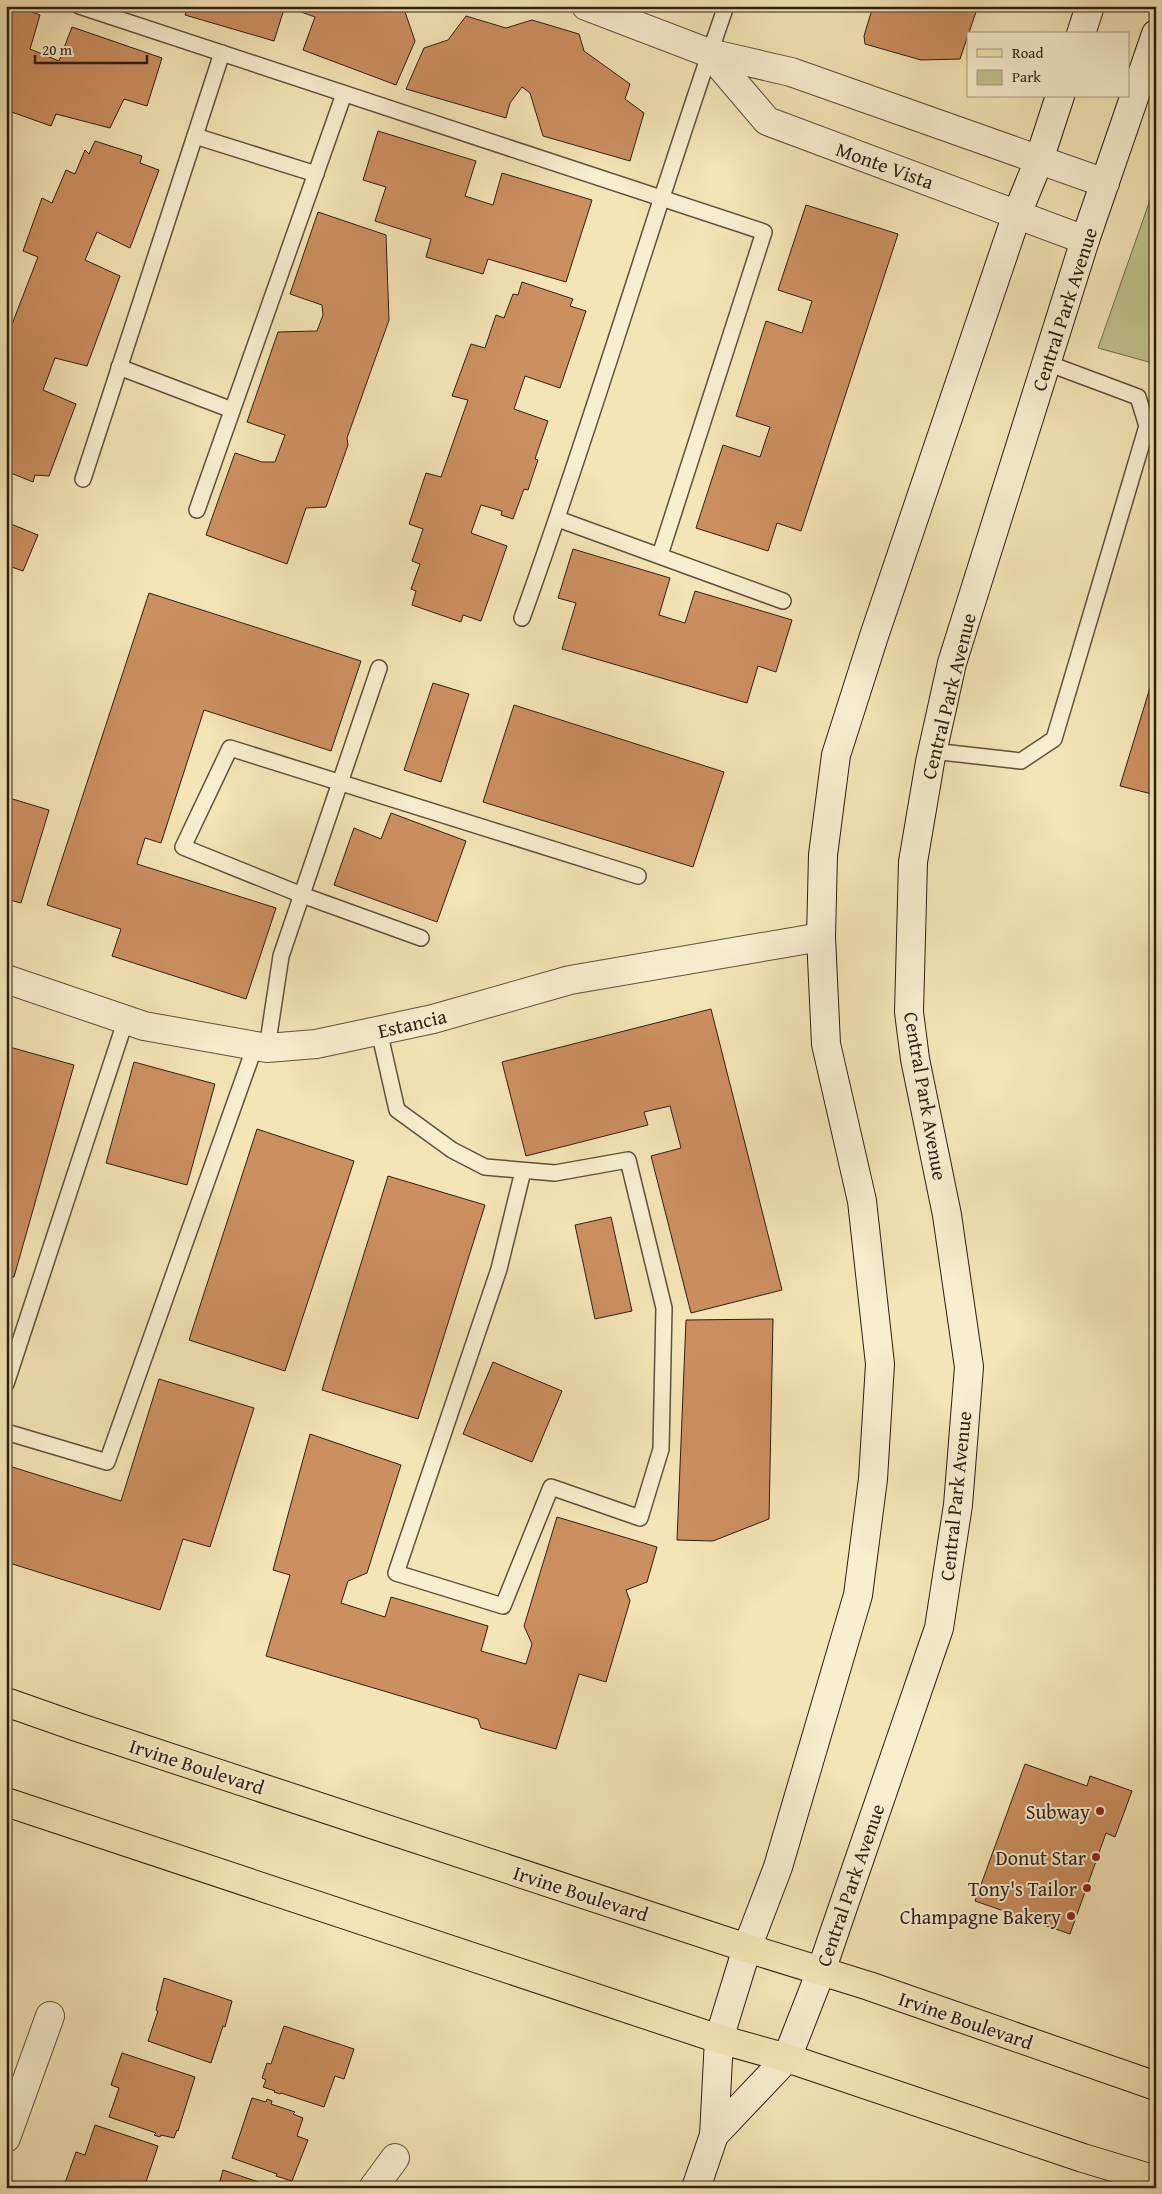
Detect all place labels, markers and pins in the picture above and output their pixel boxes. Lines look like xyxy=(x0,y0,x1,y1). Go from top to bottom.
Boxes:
place label: Subway xyxy=(1026,1797,1090,1826)
marker: Subway xyxy=(1094,1805,1106,1817)
place label: Donut Star xyxy=(996,1843,1086,1872)
marker: Donut Star xyxy=(1090,1851,1102,1863)
place label: Tony's Tailor xyxy=(968,1874,1077,1903)
marker: Tony's Tailor xyxy=(1081,1882,1093,1894)
place label: Champagne Bakery xyxy=(900,1902,1061,1931)
marker: Champagne Bakery xyxy=(1065,1910,1077,1922)

